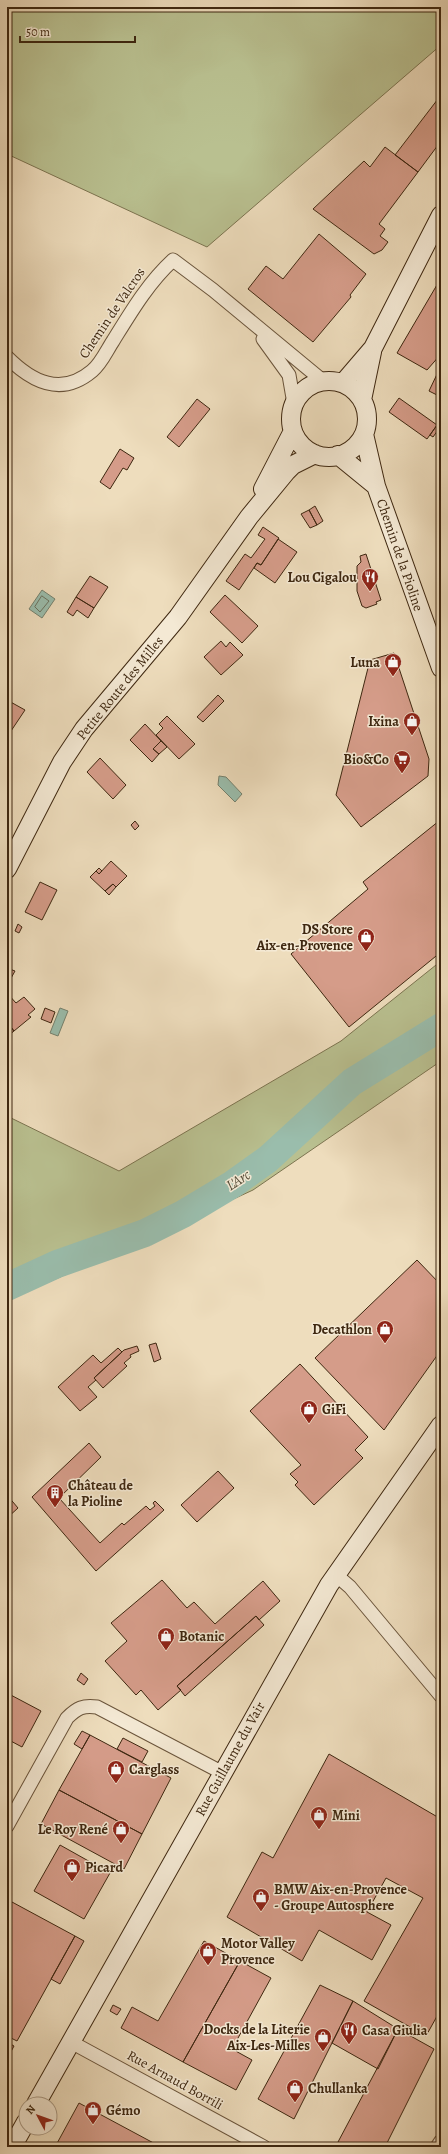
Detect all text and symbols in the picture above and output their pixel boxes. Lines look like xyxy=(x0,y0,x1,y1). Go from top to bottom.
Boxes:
scale bar xyxy=(20,18,135,44)
text: 50 m xyxy=(26,24,50,40)
street label: Chemin de Valcros xyxy=(74,264,150,362)
street label: Chemin de la Pioline xyxy=(372,496,428,614)
restaurant icon: Lou Cigalou xyxy=(360,567,380,592)
place label: Lou Cigalou xyxy=(287,568,357,587)
street label: Petite Route des Milles xyxy=(72,632,168,744)
shop icon: Luna xyxy=(383,652,403,677)
place label: Luna xyxy=(350,653,380,672)
shop icon: Ixina xyxy=(402,711,422,736)
place label: Ixina xyxy=(368,712,399,731)
supermarket icon: Bio&Co xyxy=(392,749,412,774)
place label: Bio&Co xyxy=(343,750,389,769)
place label: DS Store Aix-en-Provence xyxy=(255,920,354,955)
shop icon: DS Store Aix-en-Provence xyxy=(356,927,376,952)
water label: L'Arc xyxy=(222,1164,255,1195)
shop icon: Decathlon xyxy=(375,1319,395,1344)
place label: Decathlon xyxy=(312,1320,372,1339)
shop icon: GiFi xyxy=(299,1399,319,1424)
place label: GiFi xyxy=(322,1400,346,1419)
place label: Château de la Pioline xyxy=(68,1476,133,1511)
building icon: Château de la Pioline xyxy=(45,1483,65,1508)
shop icon: Botanic xyxy=(156,1626,176,1651)
place label: Botanic xyxy=(179,1627,224,1646)
street label: Rue Guillaume du Vair xyxy=(191,1698,270,1820)
shop icon: Carglass xyxy=(106,1759,126,1784)
place label: Carglass xyxy=(129,1760,179,1779)
shop icon: Mini xyxy=(309,1805,329,1830)
place label: Mini xyxy=(332,1806,360,1825)
shop icon: Le Roy René xyxy=(111,1819,131,1844)
place label: Le Roy René xyxy=(38,1820,109,1839)
shop icon: Picard xyxy=(62,1857,82,1882)
place label: Picard xyxy=(85,1858,123,1877)
place label: BMW Aix-en-Provence - Groupe Autosphere xyxy=(274,1880,407,1915)
shop icon: BMW Aix-en-Provence - Groupe Autosphere xyxy=(251,1887,271,1912)
place label: Motor Valley Provence xyxy=(221,1934,295,1969)
shop icon: Motor Valley Provence xyxy=(198,1941,218,1966)
place label: Docks de la Literie Aix-Les-Milles xyxy=(204,2020,311,2055)
restaurant icon: Casa Giulia xyxy=(339,2020,359,2045)
place label: Casa Giulia xyxy=(362,2021,428,2040)
shop icon: Docks de la Literie Aix-Les-Milles xyxy=(313,2027,333,2052)
street label: Rue Arnaud Borrili xyxy=(123,2046,227,2114)
shop icon: Chullanka xyxy=(285,2078,305,2103)
place label: Chullanka xyxy=(308,2079,368,2098)
north arrow xyxy=(18,2096,58,2136)
shop icon: Gémo xyxy=(83,2100,103,2125)
place label: Gémo xyxy=(106,2101,140,2120)
text: N xyxy=(23,2102,39,2118)

